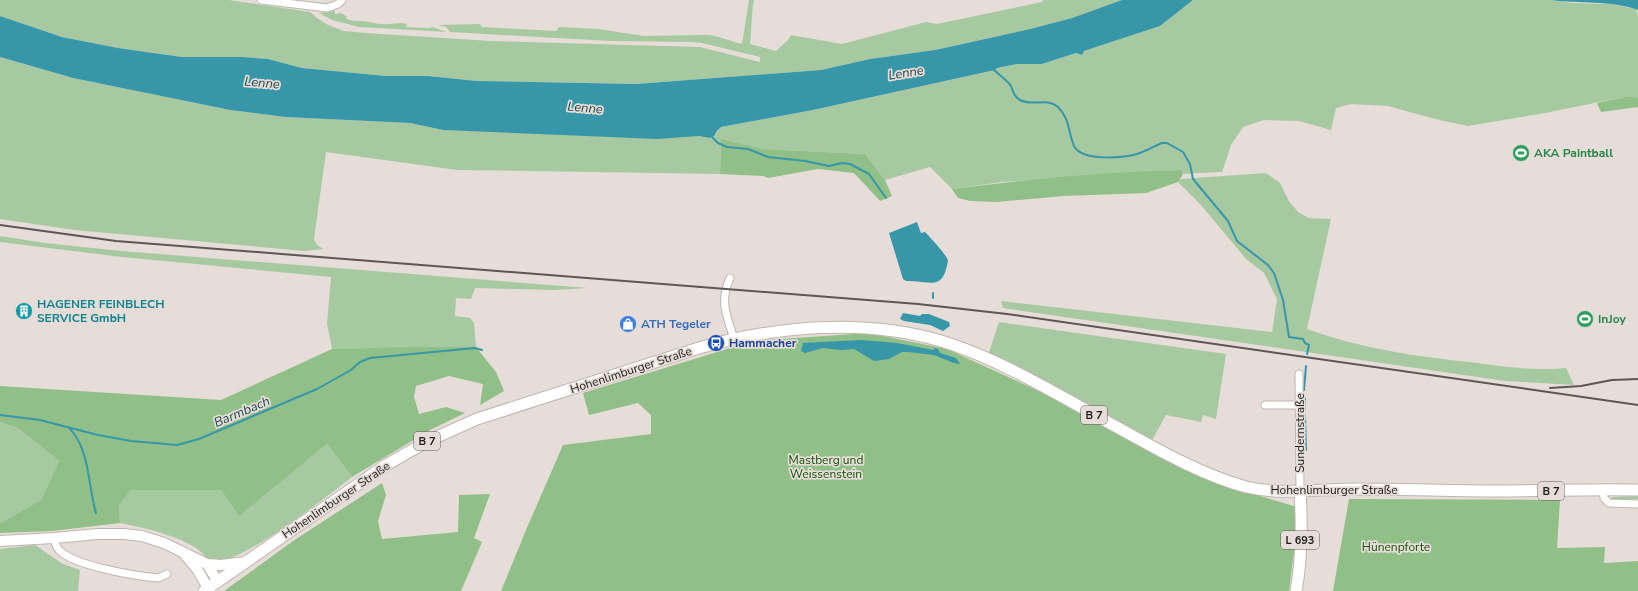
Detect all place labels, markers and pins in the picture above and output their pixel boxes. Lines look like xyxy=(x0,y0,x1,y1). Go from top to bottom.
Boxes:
sports icon: AKA Paintball xyxy=(1511,143,1531,163)
place label: AKA Paintball xyxy=(1534,145,1613,161)
place label: HAGENER FEINBLECH SERVICE GmbH xyxy=(37,296,164,326)
building icon: HAGENER FEINBLECH SERVICE GmbH xyxy=(14,301,34,321)
sports icon: InJoy xyxy=(1575,309,1595,329)
place label: InJoy xyxy=(1598,311,1626,327)
shop icon: ATH Tegeler xyxy=(618,314,638,334)
place label: ATH Tegeler xyxy=(641,316,711,332)
bus stop icon: Hammacher xyxy=(706,333,726,353)
place label: Hammacher xyxy=(729,335,797,351)

